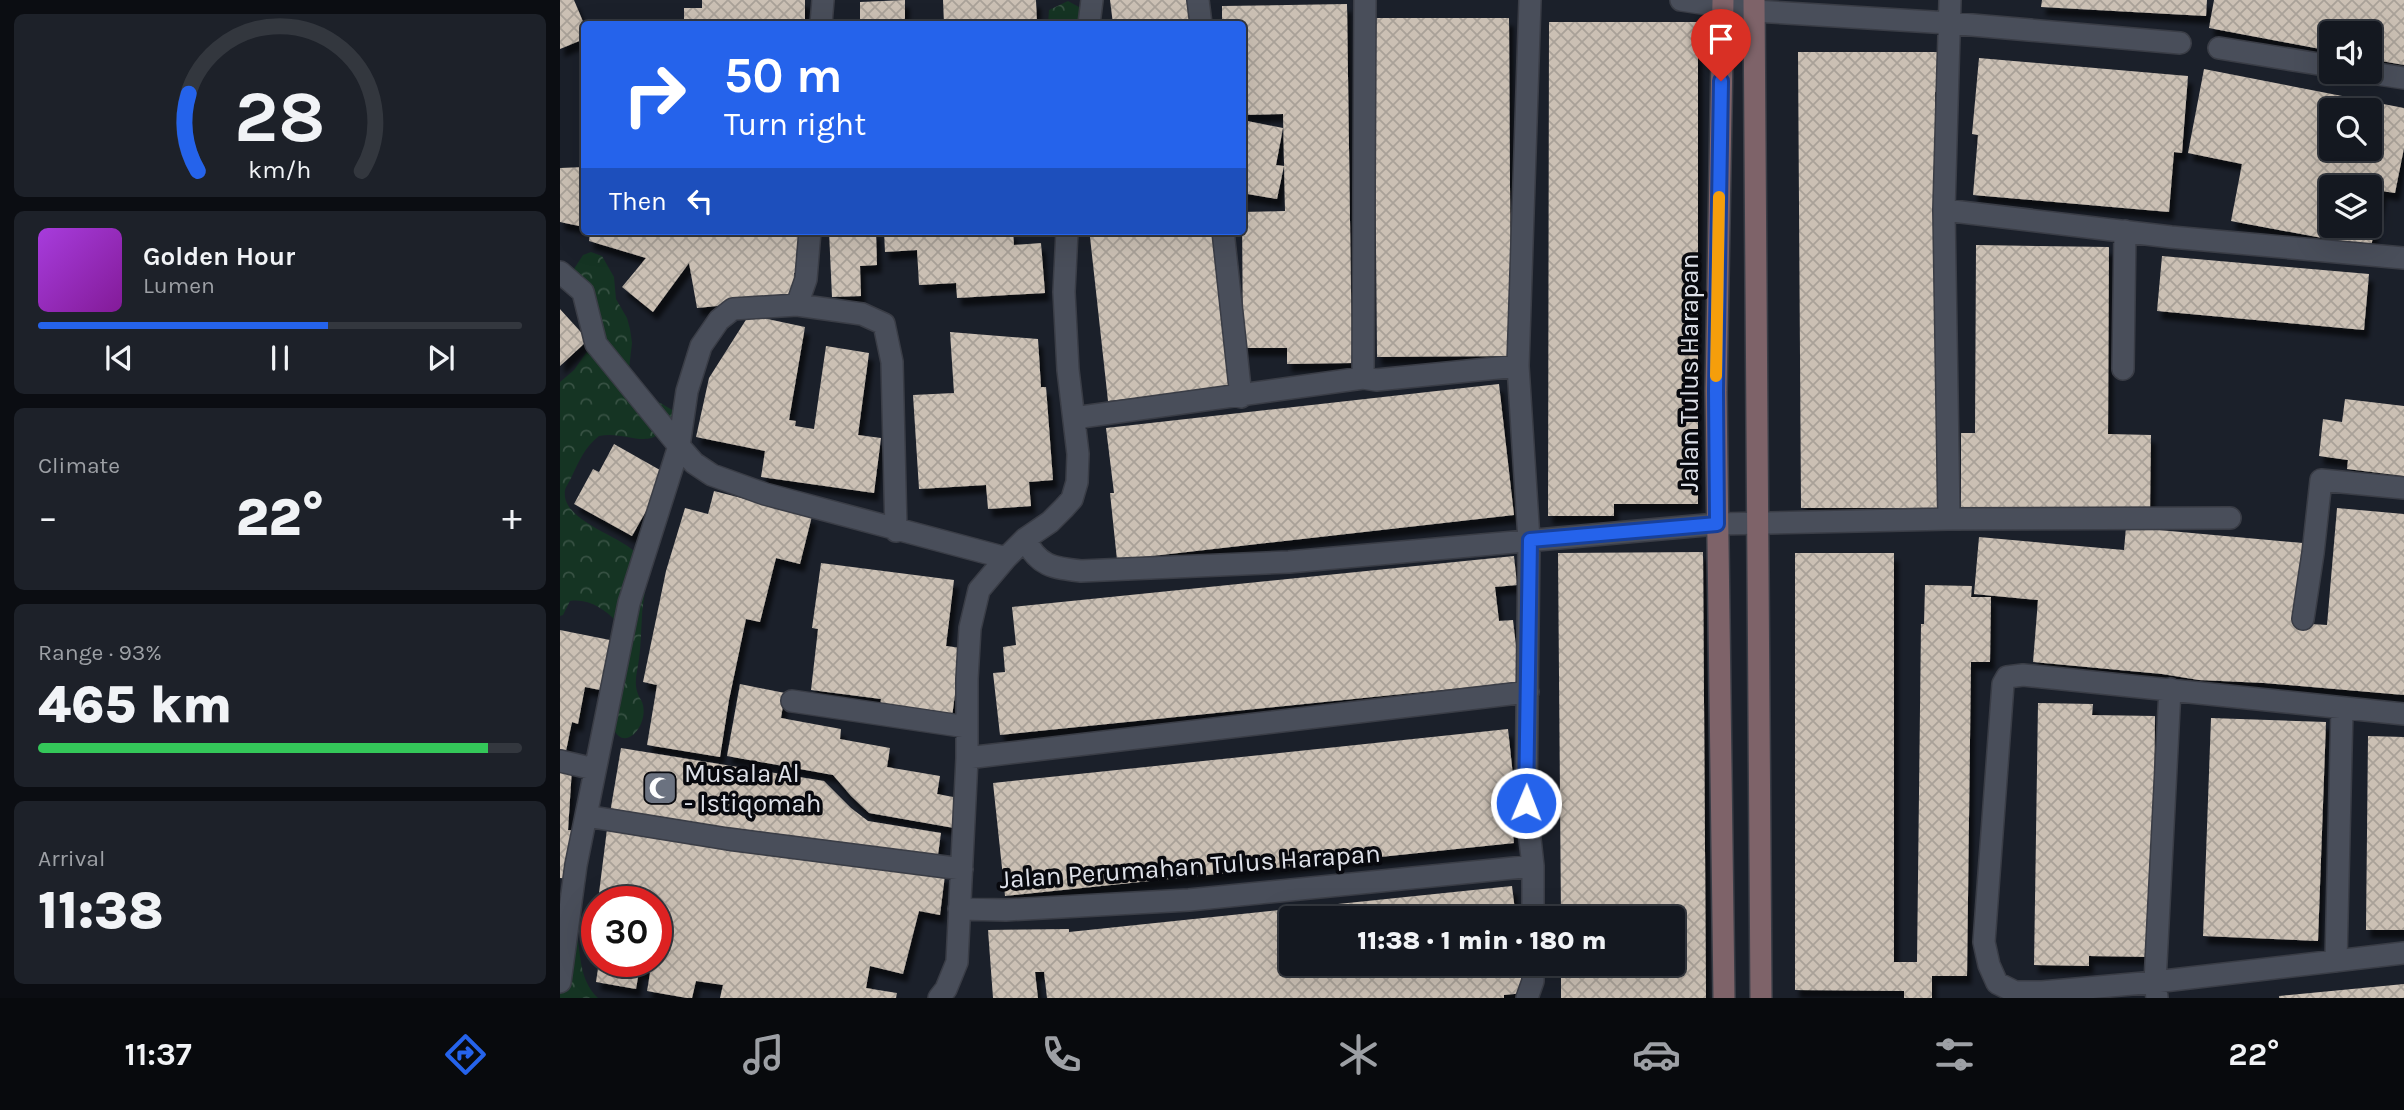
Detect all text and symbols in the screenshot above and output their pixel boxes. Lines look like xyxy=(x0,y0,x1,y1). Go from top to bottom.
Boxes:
pin xyxy=(1691,9,1751,81)
icon: arrive xyxy=(1702,20,1740,58)
map controls xyxy=(2319,21,2382,238)
button: sound xyxy=(2319,21,2382,84)
text: 50 m xyxy=(724,47,842,104)
icon: right xyxy=(609,49,700,140)
text: 28 xyxy=(234,75,326,160)
button: search xyxy=(2319,98,2382,161)
text: Turn right xyxy=(724,106,866,143)
text: km/h xyxy=(248,155,312,184)
button: layers xyxy=(2319,175,2382,238)
icon: left xyxy=(681,182,719,220)
text: Then xyxy=(609,186,667,217)
text: Golden Hour xyxy=(143,241,295,272)
street label: Jalan Tulus Harapan xyxy=(1674,254,1705,492)
text: Lumen xyxy=(143,272,215,299)
icon: previous xyxy=(100,339,138,377)
icon: pause xyxy=(261,339,299,377)
icon: next xyxy=(422,339,460,377)
text: Climate xyxy=(38,452,120,479)
text: 22° xyxy=(236,487,324,548)
text: − xyxy=(38,495,58,540)
text: + xyxy=(502,495,522,540)
text: Range · 93% xyxy=(38,639,162,666)
text: 465 km xyxy=(38,674,232,735)
place label: Musala Al - Istiqomah xyxy=(684,758,821,819)
position arrow xyxy=(1489,766,1563,840)
mosque icon: Musala Al - Istiqomah xyxy=(641,769,679,807)
street label: Jalan Perumahan Tulus Harapan xyxy=(998,838,1382,895)
text: Arrival xyxy=(38,845,105,872)
text: 11:38 xyxy=(38,880,164,941)
speed limit sign: 30 xyxy=(581,886,672,977)
text: 11:38 · 1 min · 180 m xyxy=(1357,925,1607,956)
icon: directions xyxy=(441,1030,490,1079)
icon: music xyxy=(739,1030,788,1079)
icon: phone xyxy=(1037,1030,1086,1079)
icon: climate xyxy=(1334,1030,1383,1079)
icon: car xyxy=(1632,1030,1681,1079)
icon: filters xyxy=(1930,1030,1979,1079)
text: 11:37 xyxy=(124,1036,192,1073)
text: 22° xyxy=(2228,1036,2279,1073)

